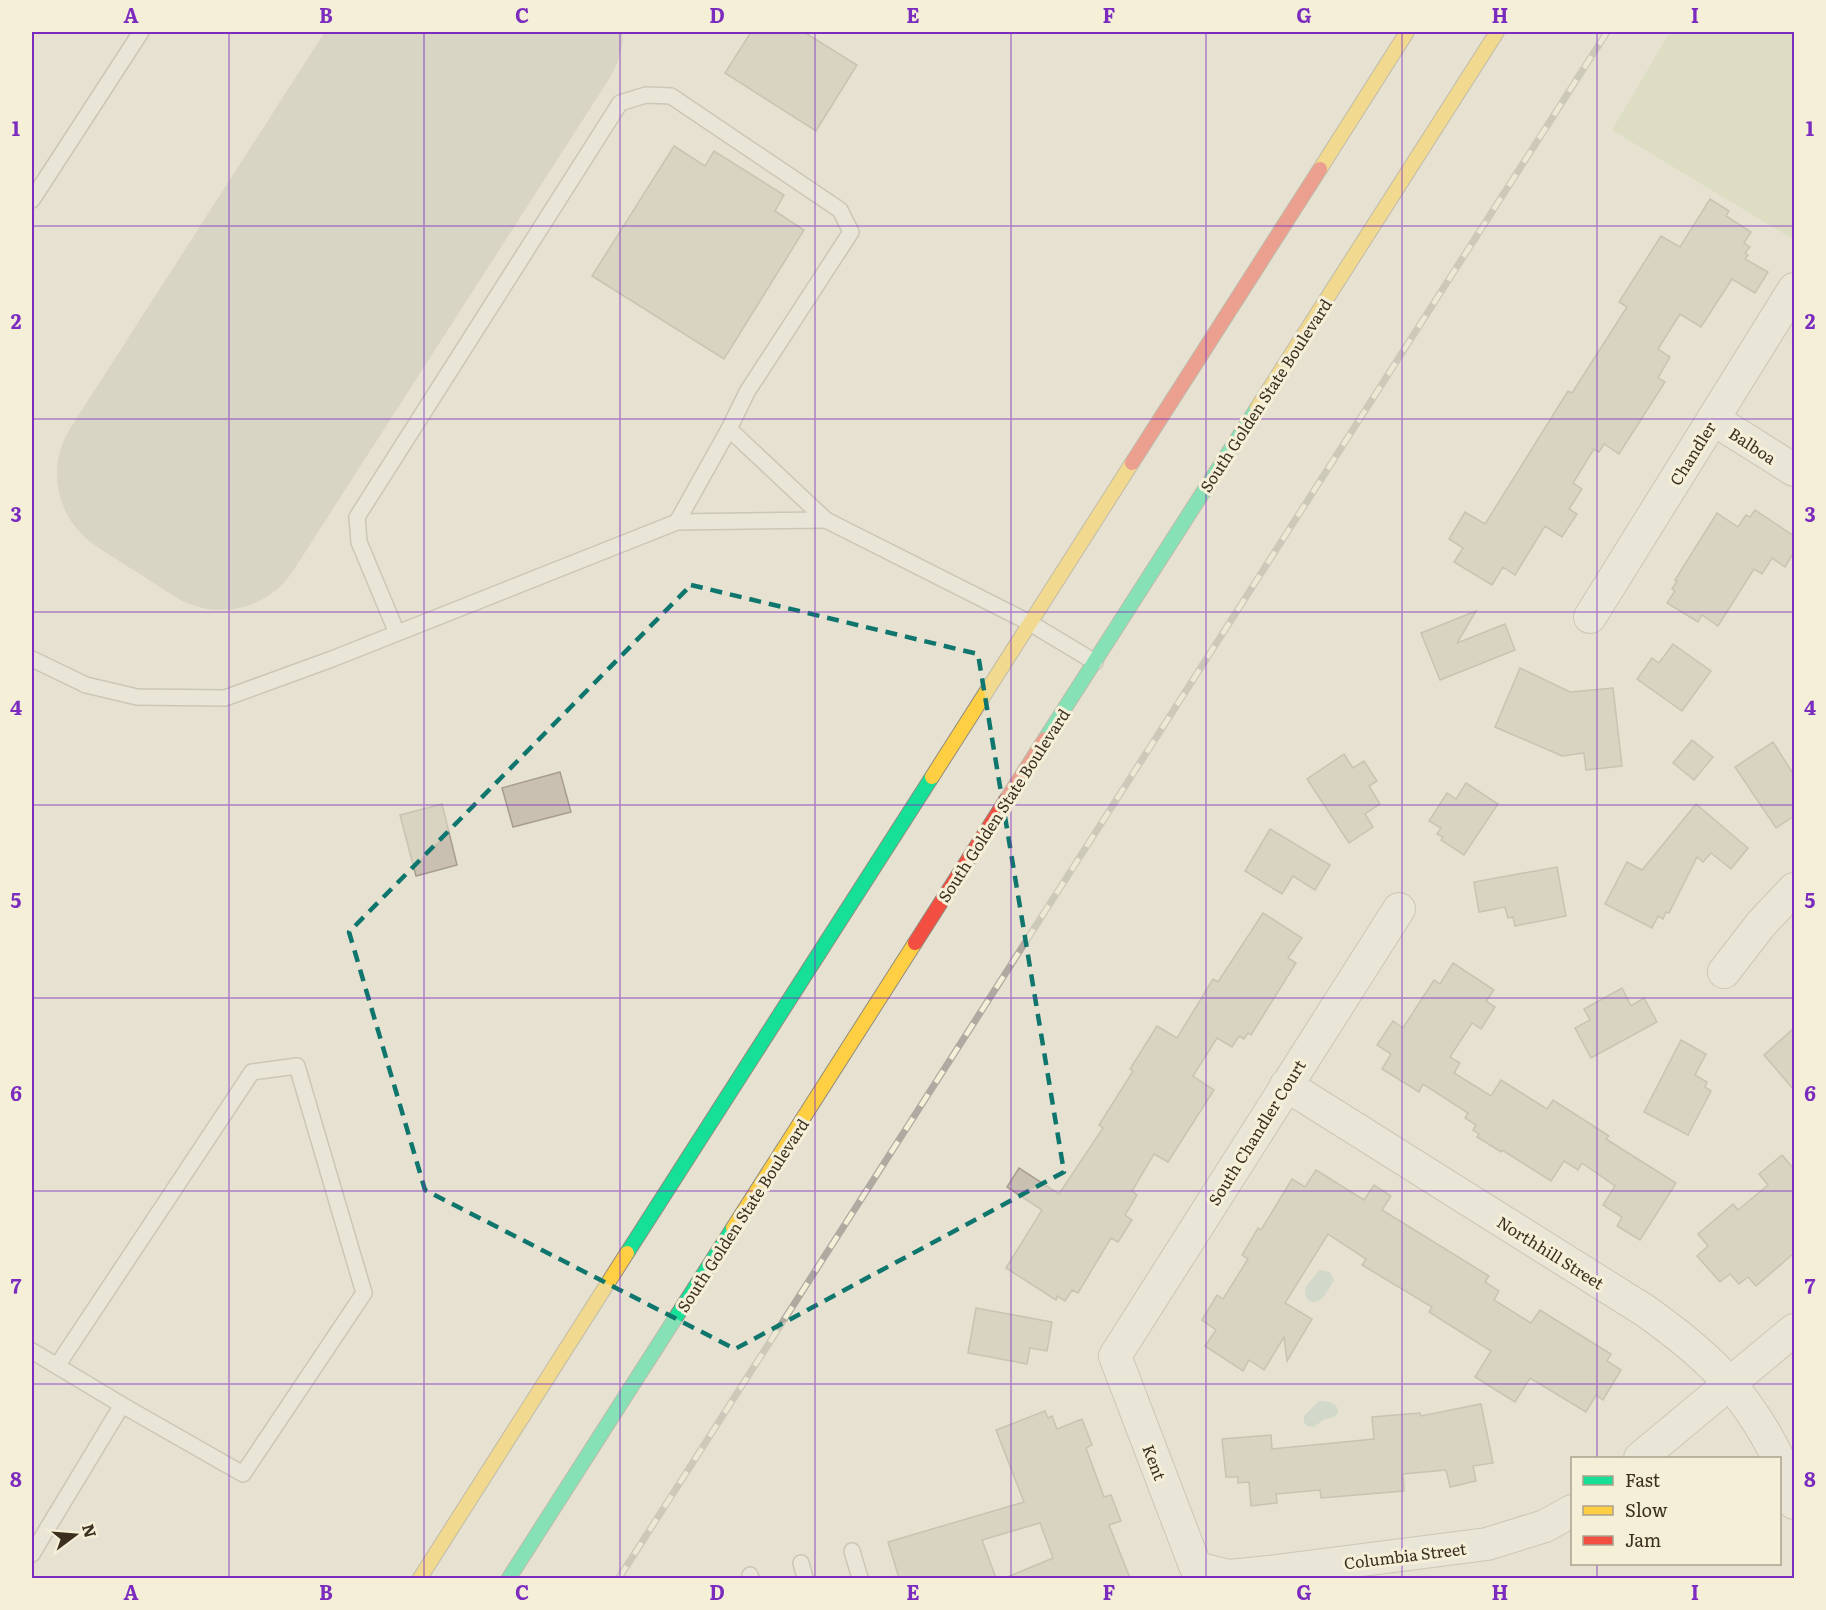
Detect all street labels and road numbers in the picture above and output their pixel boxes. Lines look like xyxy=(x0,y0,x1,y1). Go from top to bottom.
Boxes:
street label: South Golden State Boulevard xyxy=(1193,293,1337,497)
street label: Chandler xyxy=(1663,416,1721,490)
street label: Balboa xyxy=(1725,421,1782,469)
street label: South Golden State Boulevard xyxy=(931,703,1075,907)
street label: South Chandler Court xyxy=(1201,1054,1311,1210)
street label: South Golden State Boulevard xyxy=(670,1113,814,1317)
street label: Northhill Street xyxy=(1493,1209,1610,1295)
street label: Kent xyxy=(1137,1441,1173,1484)
street label: Columbia Street xyxy=(1342,1536,1468,1574)

